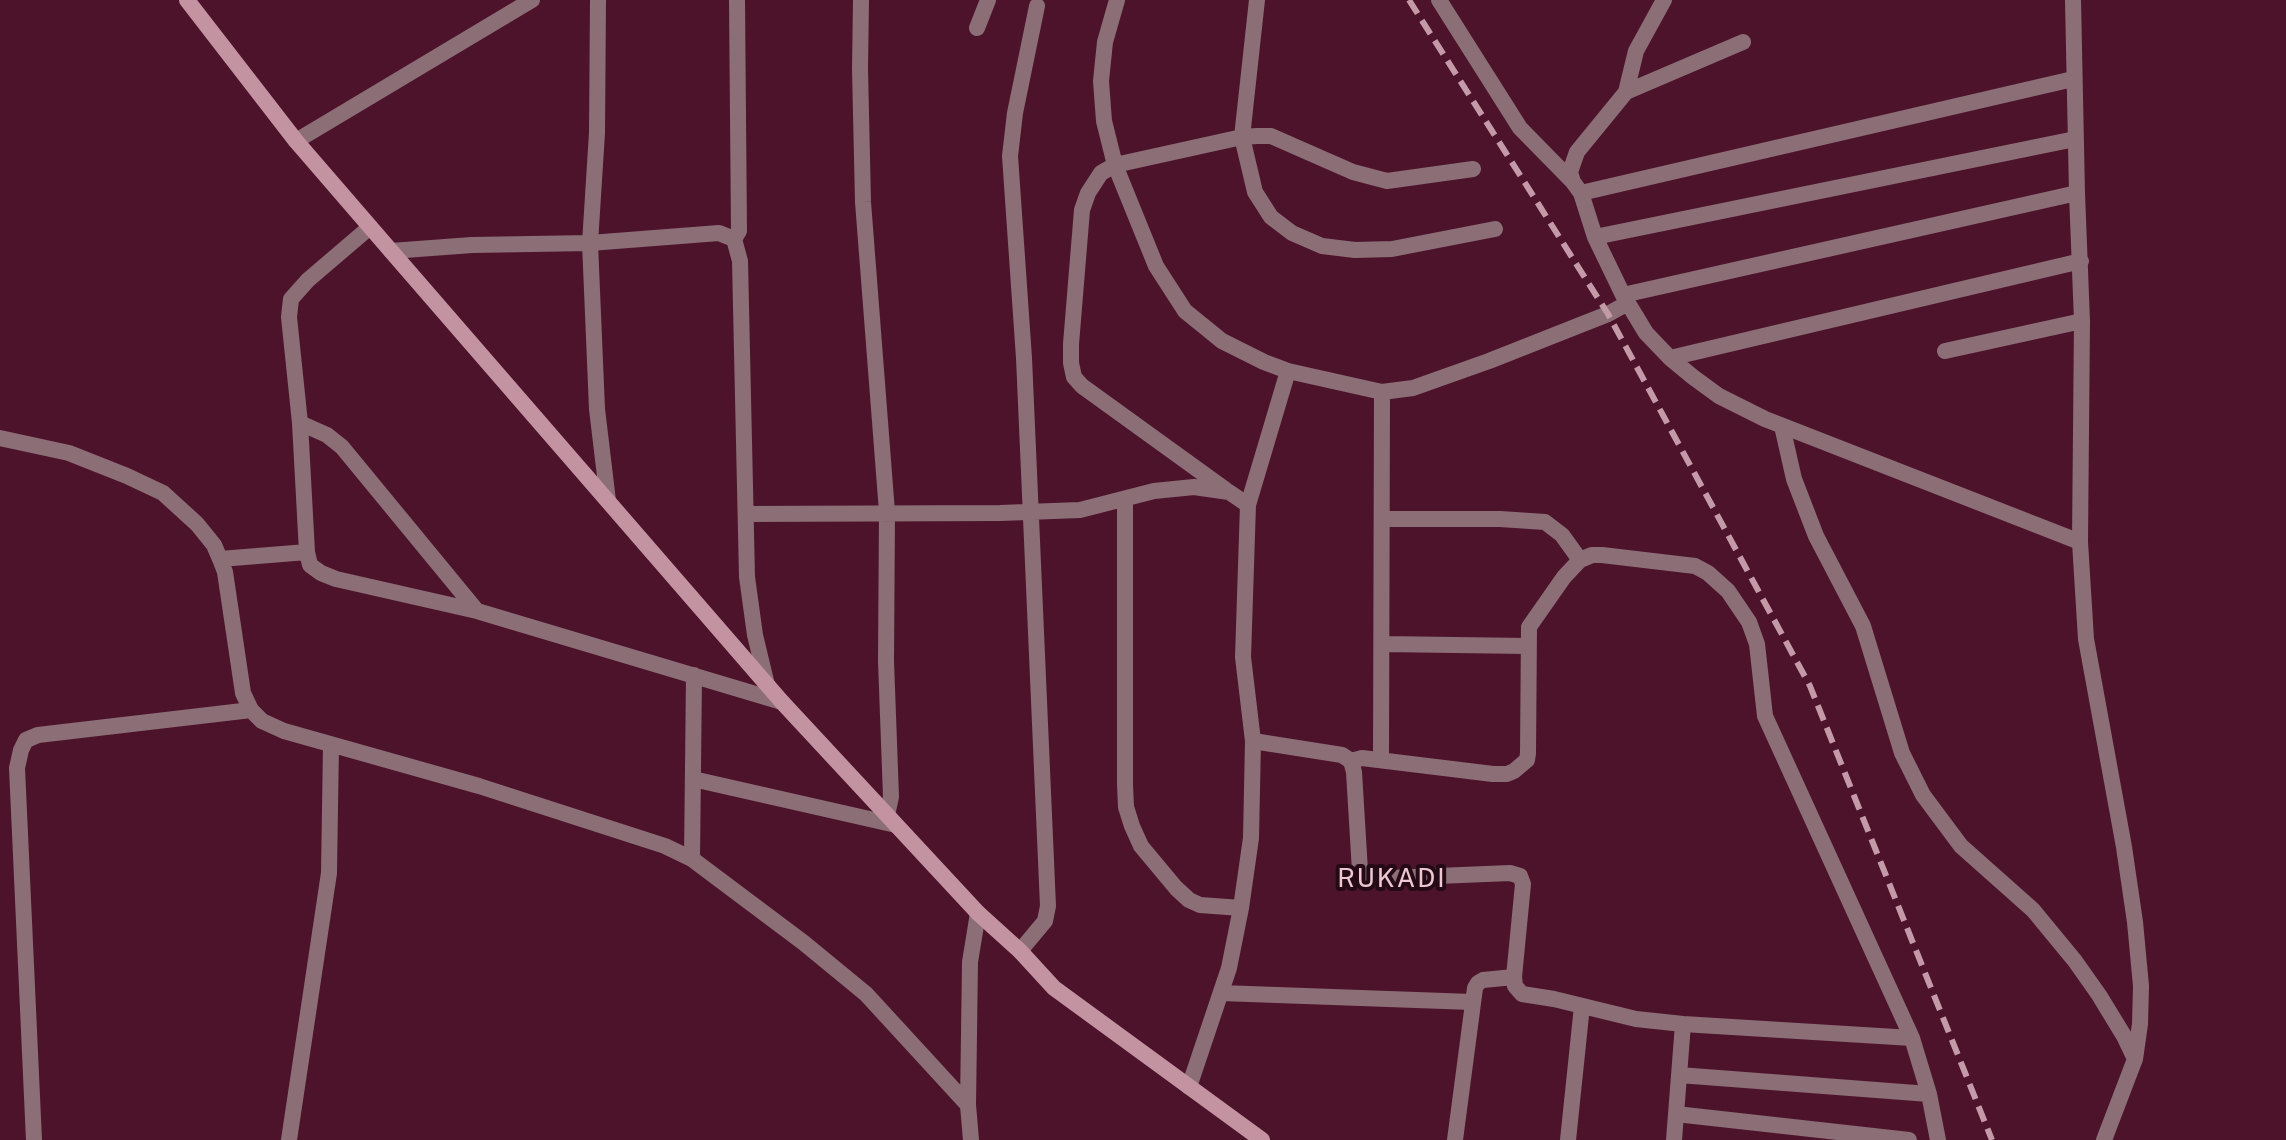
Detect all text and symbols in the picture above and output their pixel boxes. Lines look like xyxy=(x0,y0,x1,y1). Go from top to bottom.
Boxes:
district label: RUKADI xyxy=(1337,863,1447,895)

